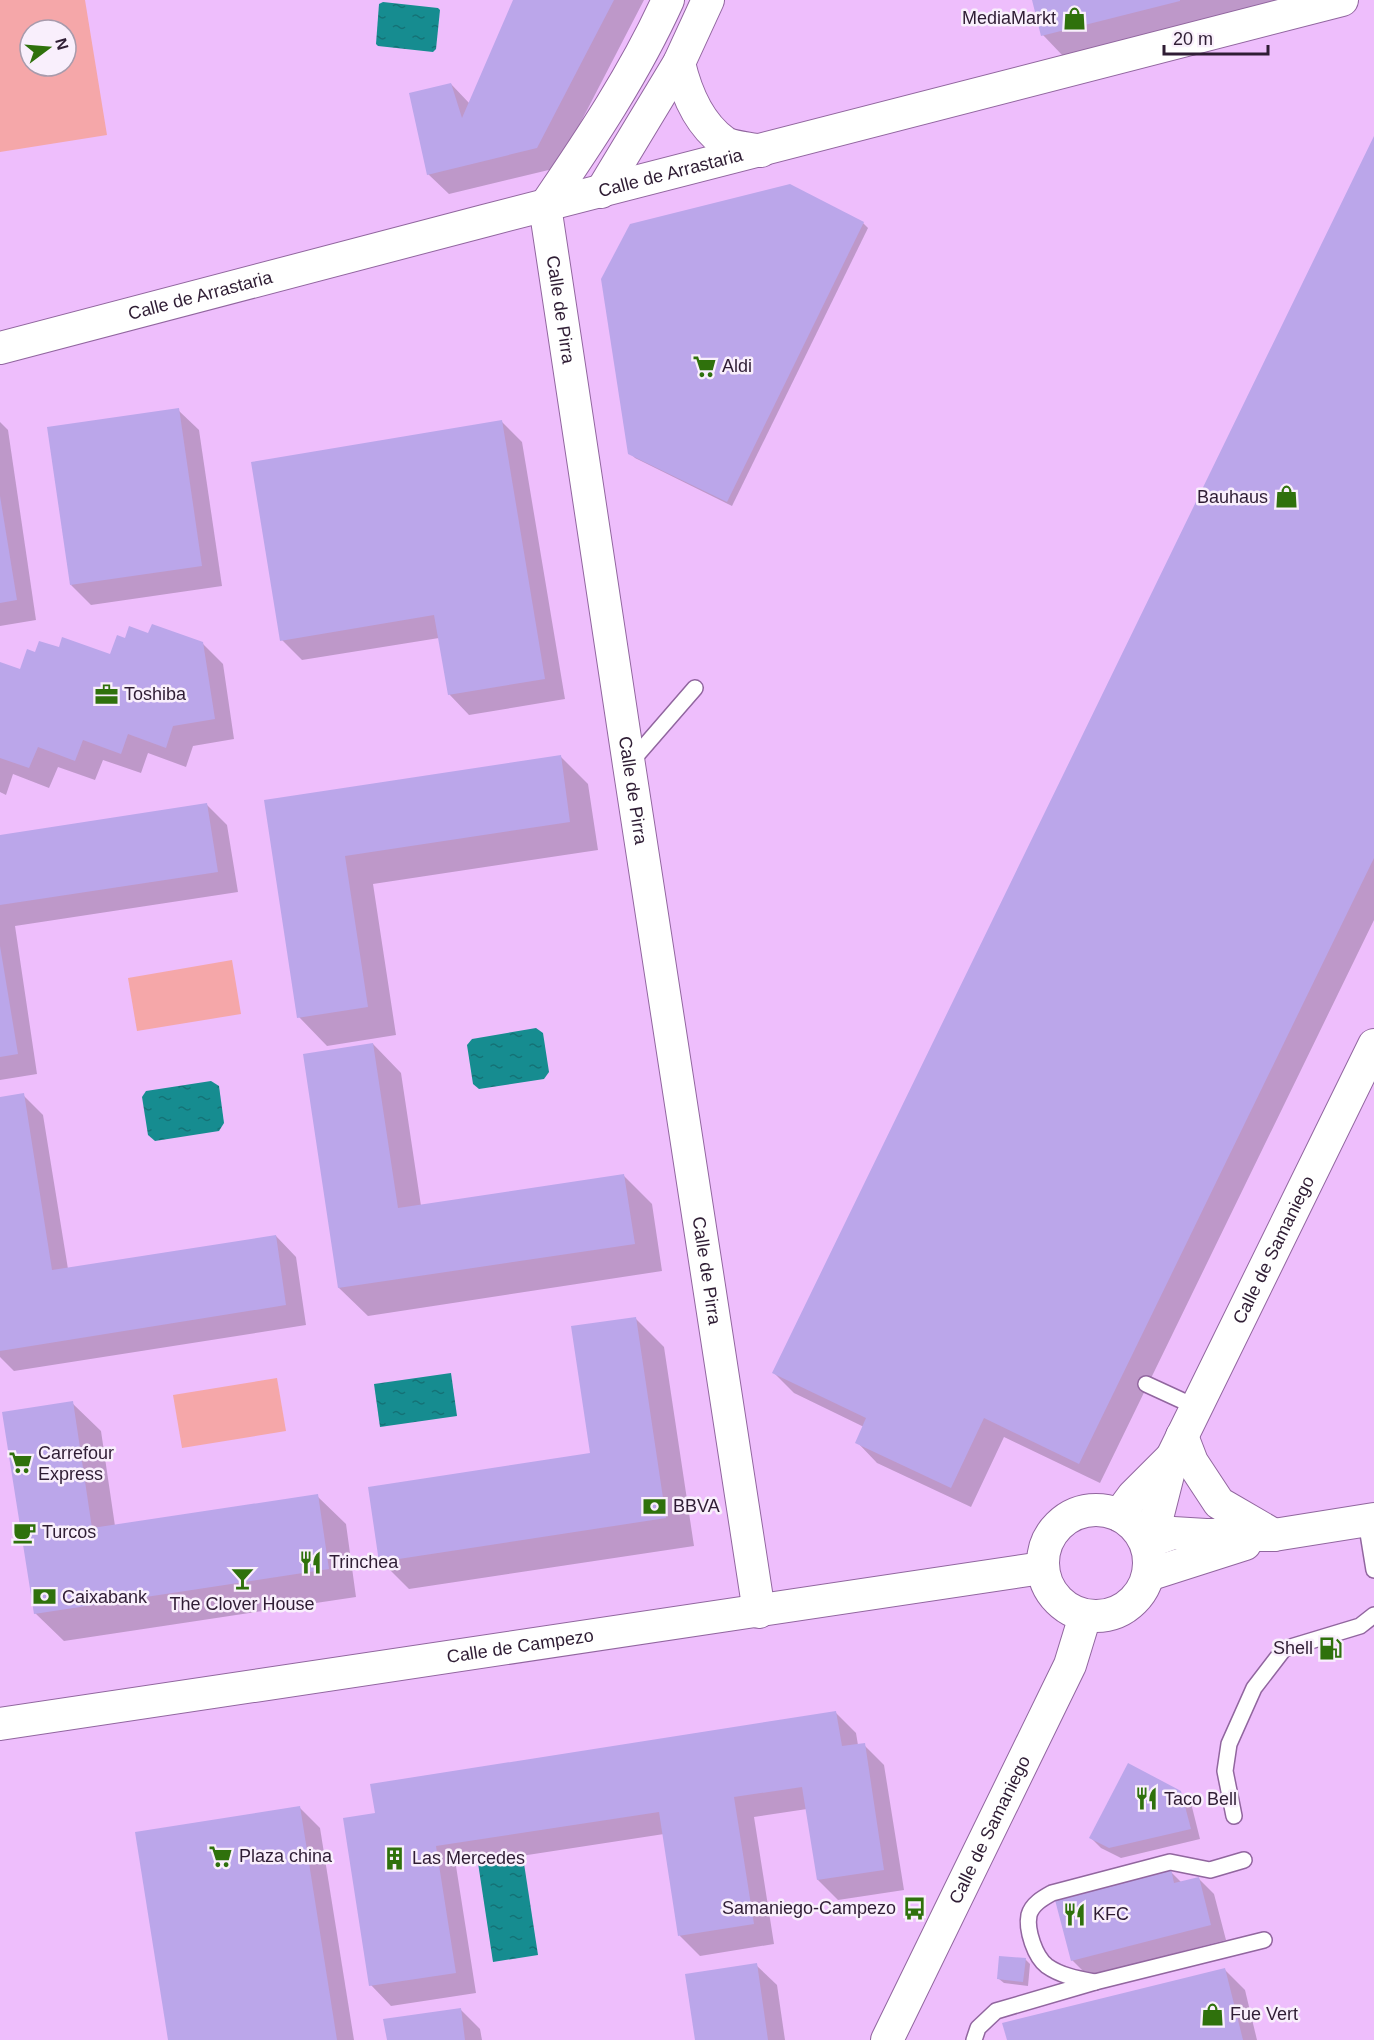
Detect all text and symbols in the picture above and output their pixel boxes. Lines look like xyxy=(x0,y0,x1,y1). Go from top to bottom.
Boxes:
shop icon: MediaMarkt xyxy=(1061,5,1087,31)
place label: MediaMarkt xyxy=(962,8,1056,28)
north arrow xyxy=(18,18,78,78)
scale bar xyxy=(1164,18,1268,56)
text: 20 m xyxy=(1173,29,1213,49)
text: N xyxy=(52,36,72,52)
street label: Calle de Arrastaria xyxy=(596,145,746,201)
street label: Calle de Pirra xyxy=(543,254,579,366)
street label: Calle de Arrastaria xyxy=(126,267,275,324)
supermarket icon: Aldi xyxy=(691,353,717,379)
place label: Aldi xyxy=(722,356,752,376)
shop icon: Bauhaus xyxy=(1273,484,1299,510)
place label: Bauhaus xyxy=(1197,487,1268,507)
office icon: Toshiba xyxy=(93,681,119,707)
place label: Toshiba xyxy=(124,684,187,704)
street label: Calle de Pirra xyxy=(615,735,651,847)
street label: Calle de Samaniego xyxy=(1229,1173,1318,1327)
street label: Calle de Pirra xyxy=(688,1215,725,1327)
place label: Carrefour Express xyxy=(38,1443,114,1484)
supermarket icon: Carrefour Express xyxy=(7,1450,33,1476)
bank icon: BBVA xyxy=(642,1493,668,1519)
place label: BBVA xyxy=(673,1496,720,1516)
cafe icon: Turcos xyxy=(11,1519,37,1545)
place label: Turcos xyxy=(42,1522,96,1542)
restaurant icon: Trinchea xyxy=(298,1549,324,1575)
place label: Trinchea xyxy=(329,1552,399,1572)
bar icon: The Clover House xyxy=(229,1565,255,1591)
bank icon: Caixabank xyxy=(31,1584,57,1610)
place label: Caixabank xyxy=(62,1587,148,1607)
place label: The Clover House xyxy=(169,1594,315,1614)
street label: Calle de Campezo xyxy=(445,1625,595,1667)
fuel station icon: Shell xyxy=(1318,1635,1344,1661)
place label: Shell xyxy=(1273,1638,1313,1658)
street label: Calle de Samaniego xyxy=(945,1752,1034,1907)
restaurant icon: Taco Bell xyxy=(1133,1786,1159,1812)
place label: Taco Bell xyxy=(1164,1789,1237,1809)
supermarket icon: Plaza china xyxy=(208,1843,234,1869)
building icon: Las Mercedes xyxy=(381,1845,407,1871)
place label: Plaza china xyxy=(239,1846,333,1866)
place label: Las Mercedes xyxy=(412,1848,525,1868)
bus stop icon: Samaniego-Campezo xyxy=(901,1895,927,1921)
place label: Samaniego-Campezo xyxy=(722,1898,896,1918)
restaurant icon: KFC xyxy=(1062,1901,1088,1927)
place label: KFC xyxy=(1093,1904,1129,1924)
shop icon: Fue Vert xyxy=(1199,2001,1225,2027)
place label: Fue Vert xyxy=(1230,2004,1298,2024)

